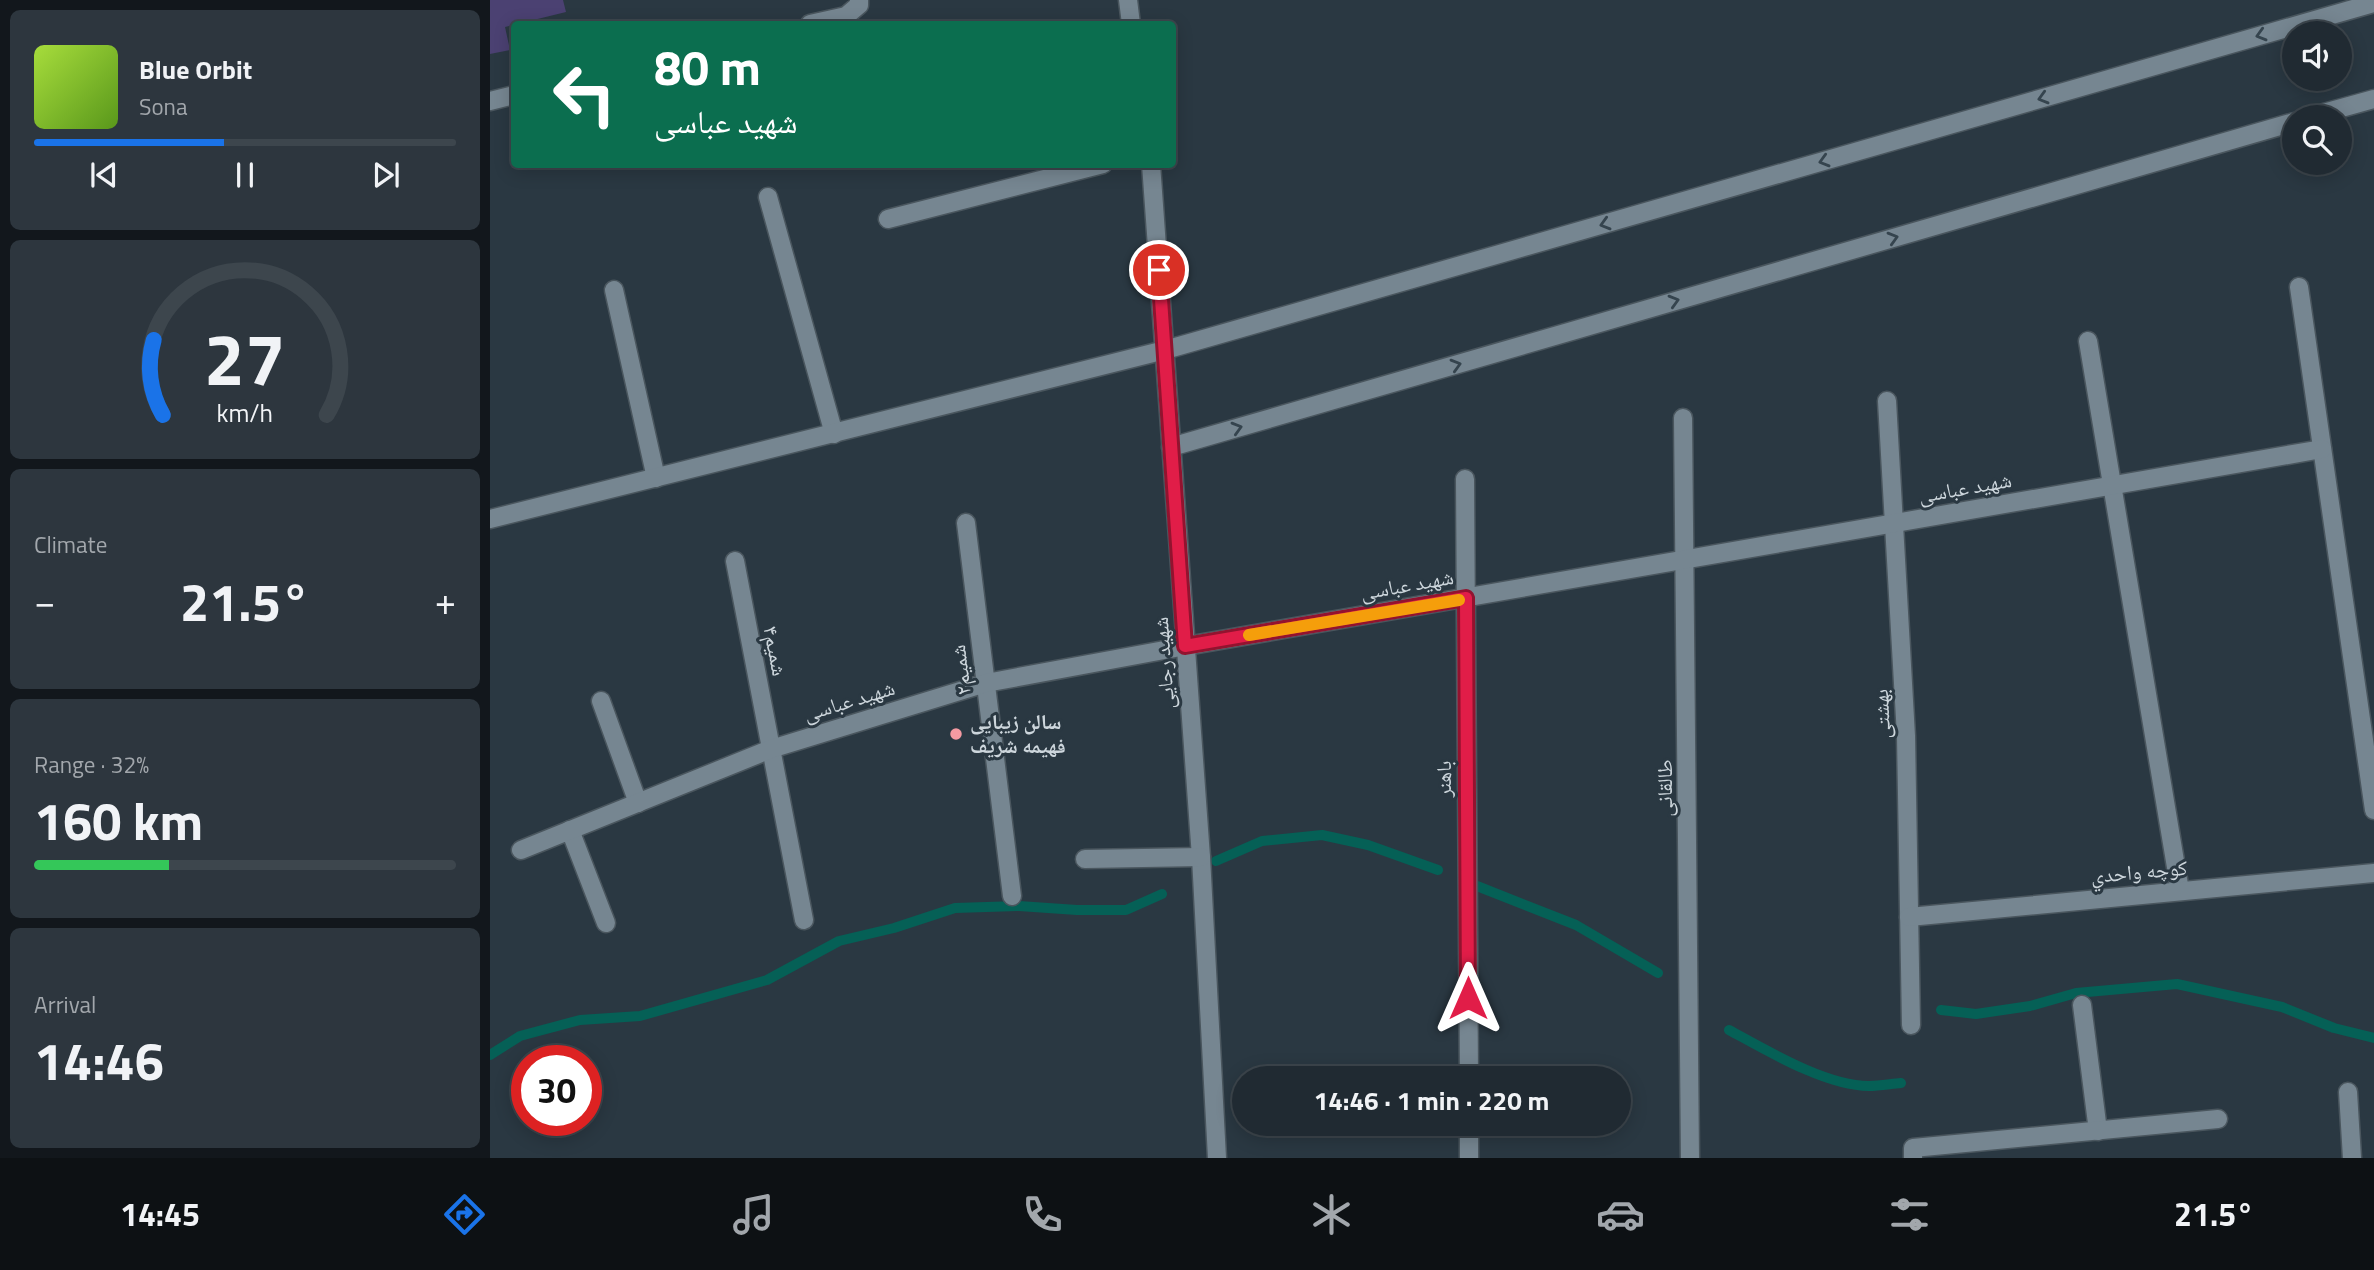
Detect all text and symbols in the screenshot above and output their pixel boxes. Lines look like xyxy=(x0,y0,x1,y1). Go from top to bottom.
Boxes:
map controls xyxy=(2282,21,2352,175)
button: sound xyxy=(2282,21,2352,91)
one-way arrow xyxy=(2256,27,2268,42)
text: 80 m xyxy=(654,29,761,104)
icon: left xyxy=(539,49,630,140)
text: Blue Orbit xyxy=(139,50,252,89)
text: Sona xyxy=(139,89,187,124)
one-way arrow xyxy=(2037,90,2049,105)
text: شهید عباسی xyxy=(654,97,798,145)
button: search xyxy=(2282,105,2352,175)
one-way arrow xyxy=(1818,152,1830,167)
icon: previous xyxy=(85,156,123,194)
icon: pause xyxy=(226,156,264,194)
icon: next xyxy=(367,156,405,194)
one-way arrow xyxy=(1599,215,1611,230)
one-way arrow xyxy=(1886,232,1898,246)
pin xyxy=(1129,240,1189,300)
icon: arrive xyxy=(1140,251,1178,289)
one-way arrow xyxy=(1668,295,1680,310)
text: 27 xyxy=(204,304,286,414)
one-way arrow xyxy=(1449,358,1461,373)
text: km/h xyxy=(217,394,273,432)
one-way arrow xyxy=(1231,421,1243,436)
street label: شهید عباسی xyxy=(1916,463,2014,511)
text: Climate xyxy=(34,527,107,562)
street label: شهید عباسی xyxy=(1358,560,1456,608)
text: 21.5° xyxy=(180,562,310,641)
text: − xyxy=(34,572,55,630)
text: + xyxy=(435,572,456,630)
street label: شهید رجایی xyxy=(1144,616,1182,710)
street label: شمیم۴ xyxy=(755,623,797,679)
street label: شمیم۲ xyxy=(941,643,979,697)
street label: شهید عباسی xyxy=(799,671,898,729)
street label: بهشتی xyxy=(1864,688,1898,740)
place label: سالن زیبایی فهیمه شریف xyxy=(970,705,1066,761)
marker: سالن زیبایی فهیمه شریف xyxy=(948,726,964,742)
text: Range · 32% xyxy=(34,747,149,782)
street label: طالقانی xyxy=(1648,759,1680,817)
street label: باهنر xyxy=(1427,761,1459,798)
text: 160 km xyxy=(34,781,203,860)
street label: كوچه واحدي xyxy=(2089,851,2189,893)
position arrow xyxy=(1431,961,1505,1035)
text: Arrival xyxy=(34,987,96,1022)
text: 14:46 xyxy=(34,1021,164,1100)
speed limit sign: 30 xyxy=(511,1045,602,1136)
text: 14:46 · 1 min · 220 m xyxy=(1314,1081,1549,1120)
text: 14:45 xyxy=(120,1190,200,1238)
icon: directions xyxy=(440,1190,489,1239)
icon: music xyxy=(729,1190,778,1239)
icon: phone xyxy=(1018,1190,1067,1239)
icon: climate xyxy=(1307,1190,1356,1239)
icon: car xyxy=(1596,1190,1645,1239)
icon: filters xyxy=(1885,1190,1934,1239)
text: 21.5° xyxy=(2174,1190,2254,1238)

